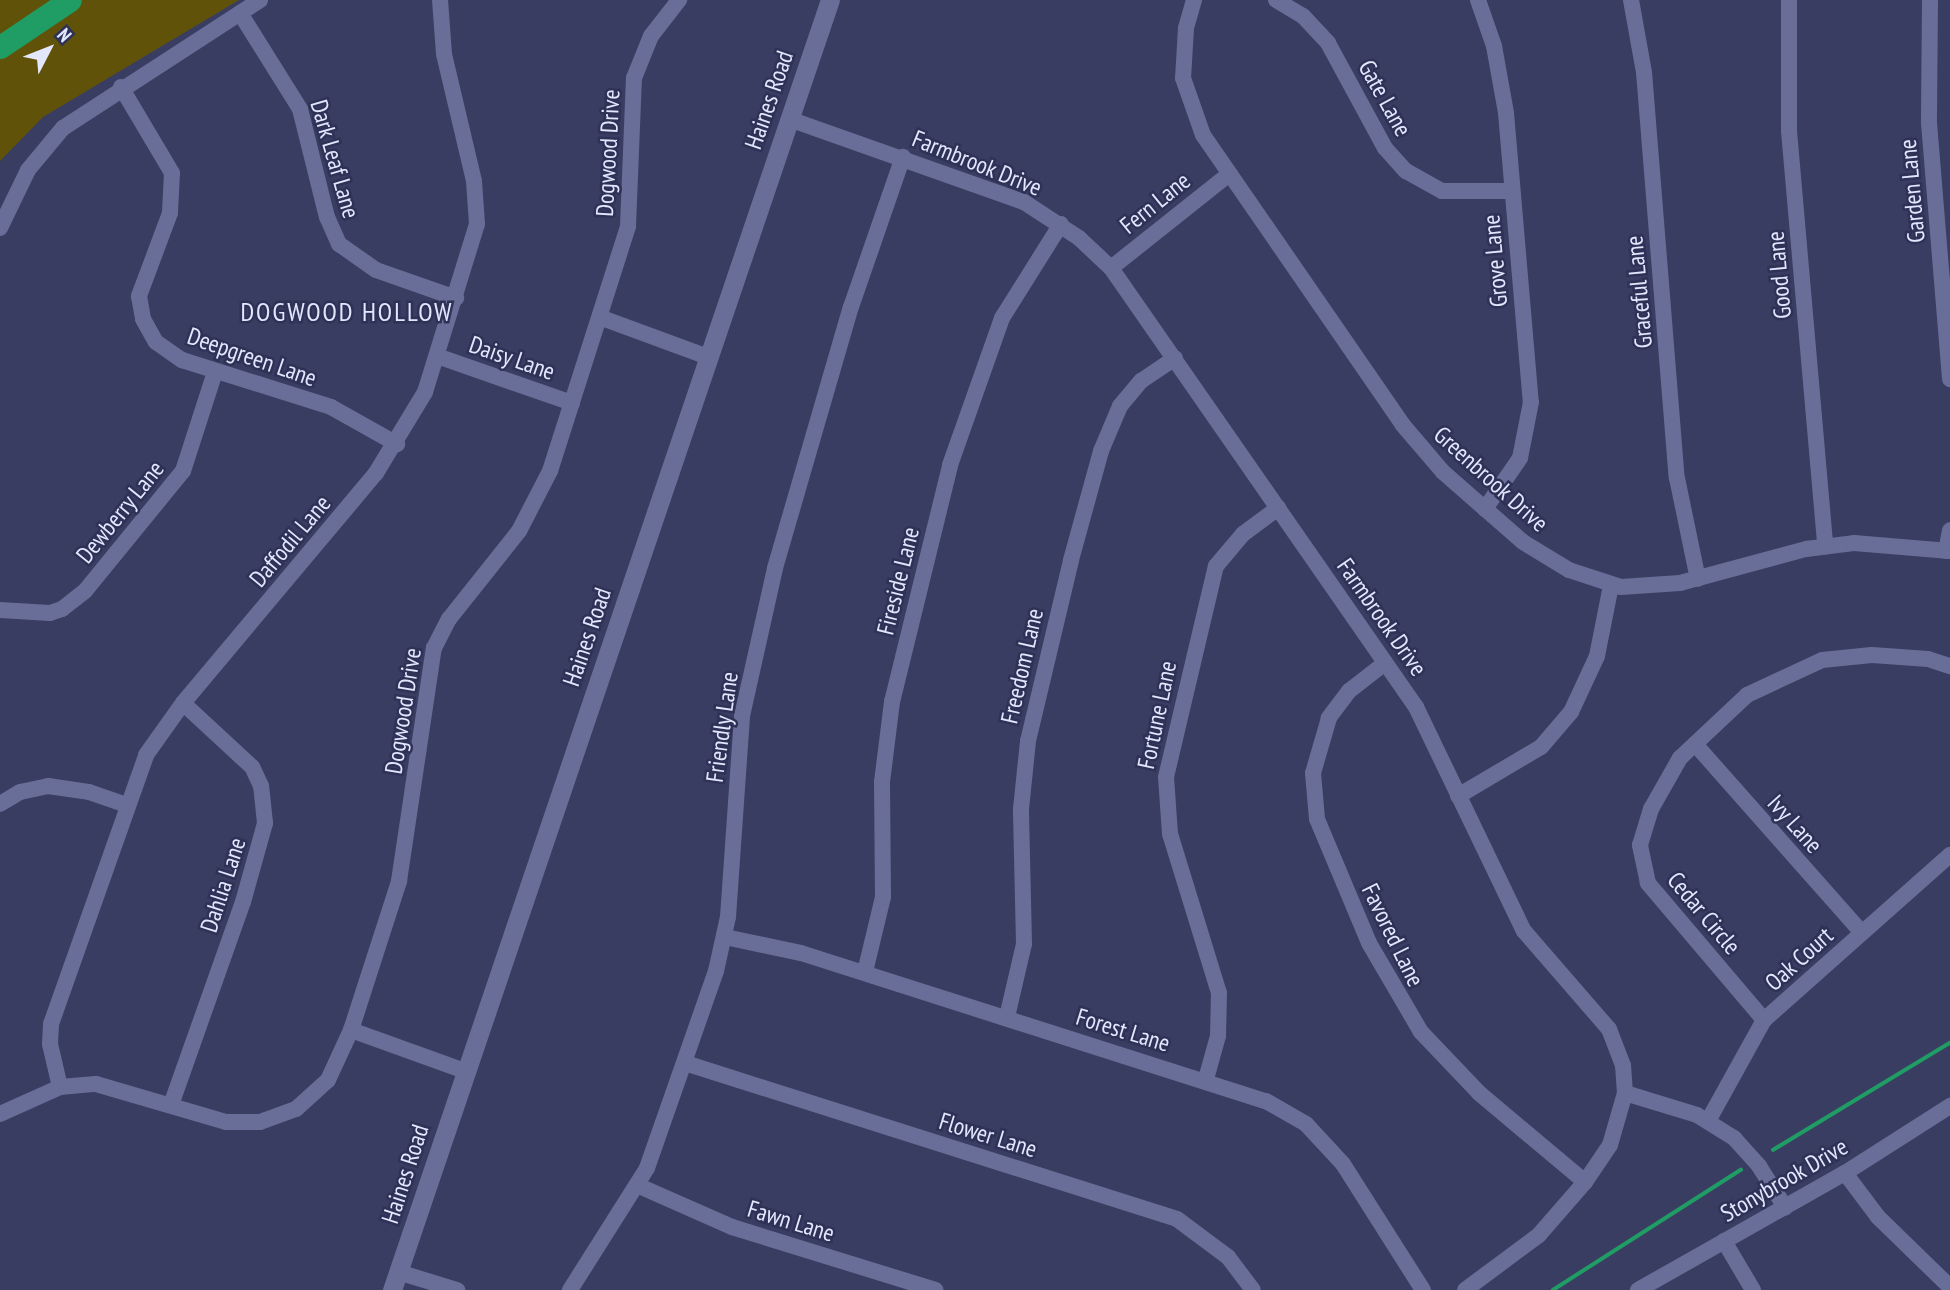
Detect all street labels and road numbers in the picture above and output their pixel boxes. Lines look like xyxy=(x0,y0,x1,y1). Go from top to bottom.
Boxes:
street label: Haines Road xyxy=(739,47,799,153)
street label: Gate Lane xyxy=(1352,55,1418,141)
street label: Dogwood Drive xyxy=(590,89,626,217)
street label: Dark Leaf Lane xyxy=(304,96,366,222)
street label: Farmbrook Drive xyxy=(908,124,1046,202)
street label: Garden Lane xyxy=(1893,138,1931,244)
street label: Fern Lane xyxy=(1114,166,1196,240)
street label: Grove Lane xyxy=(1477,214,1513,308)
street label: Good Lane xyxy=(1761,230,1797,320)
street label: Graceful Lane xyxy=(1620,234,1658,350)
street label: Deepgreen Lane xyxy=(184,321,320,393)
street label: Daisy Lane xyxy=(465,330,559,386)
street label: Greenbrook Drive xyxy=(1428,420,1554,538)
street label: Dewberry Lane xyxy=(70,455,170,569)
street label: Daffodil Lane xyxy=(243,489,337,593)
street label: Fireside Lane xyxy=(871,524,925,638)
street label: Farmbrook Drive xyxy=(1331,552,1433,682)
street label: Haines Road xyxy=(557,584,617,690)
street label: Freedom Lane xyxy=(995,606,1049,726)
street label: Dogwood Drive xyxy=(379,646,427,776)
street label: Fortune Lane xyxy=(1132,658,1182,772)
street label: Friendly Lane xyxy=(700,670,744,784)
street label: Ivy Lane xyxy=(1761,789,1829,859)
street label: Dahlia Lane xyxy=(194,834,252,936)
street label: Cedar Circle xyxy=(1661,866,1747,960)
street label: Favored Lane xyxy=(1356,879,1430,991)
street label: Oak Court xyxy=(1759,921,1839,997)
street label: Forest Lane xyxy=(1073,1002,1173,1058)
street label: Flower Lane xyxy=(936,1106,1040,1164)
street label: Haines Road xyxy=(376,1121,434,1227)
street label: Stonybrook Drive xyxy=(1715,1132,1853,1228)
street label: Fawn Lane xyxy=(744,1194,838,1248)

